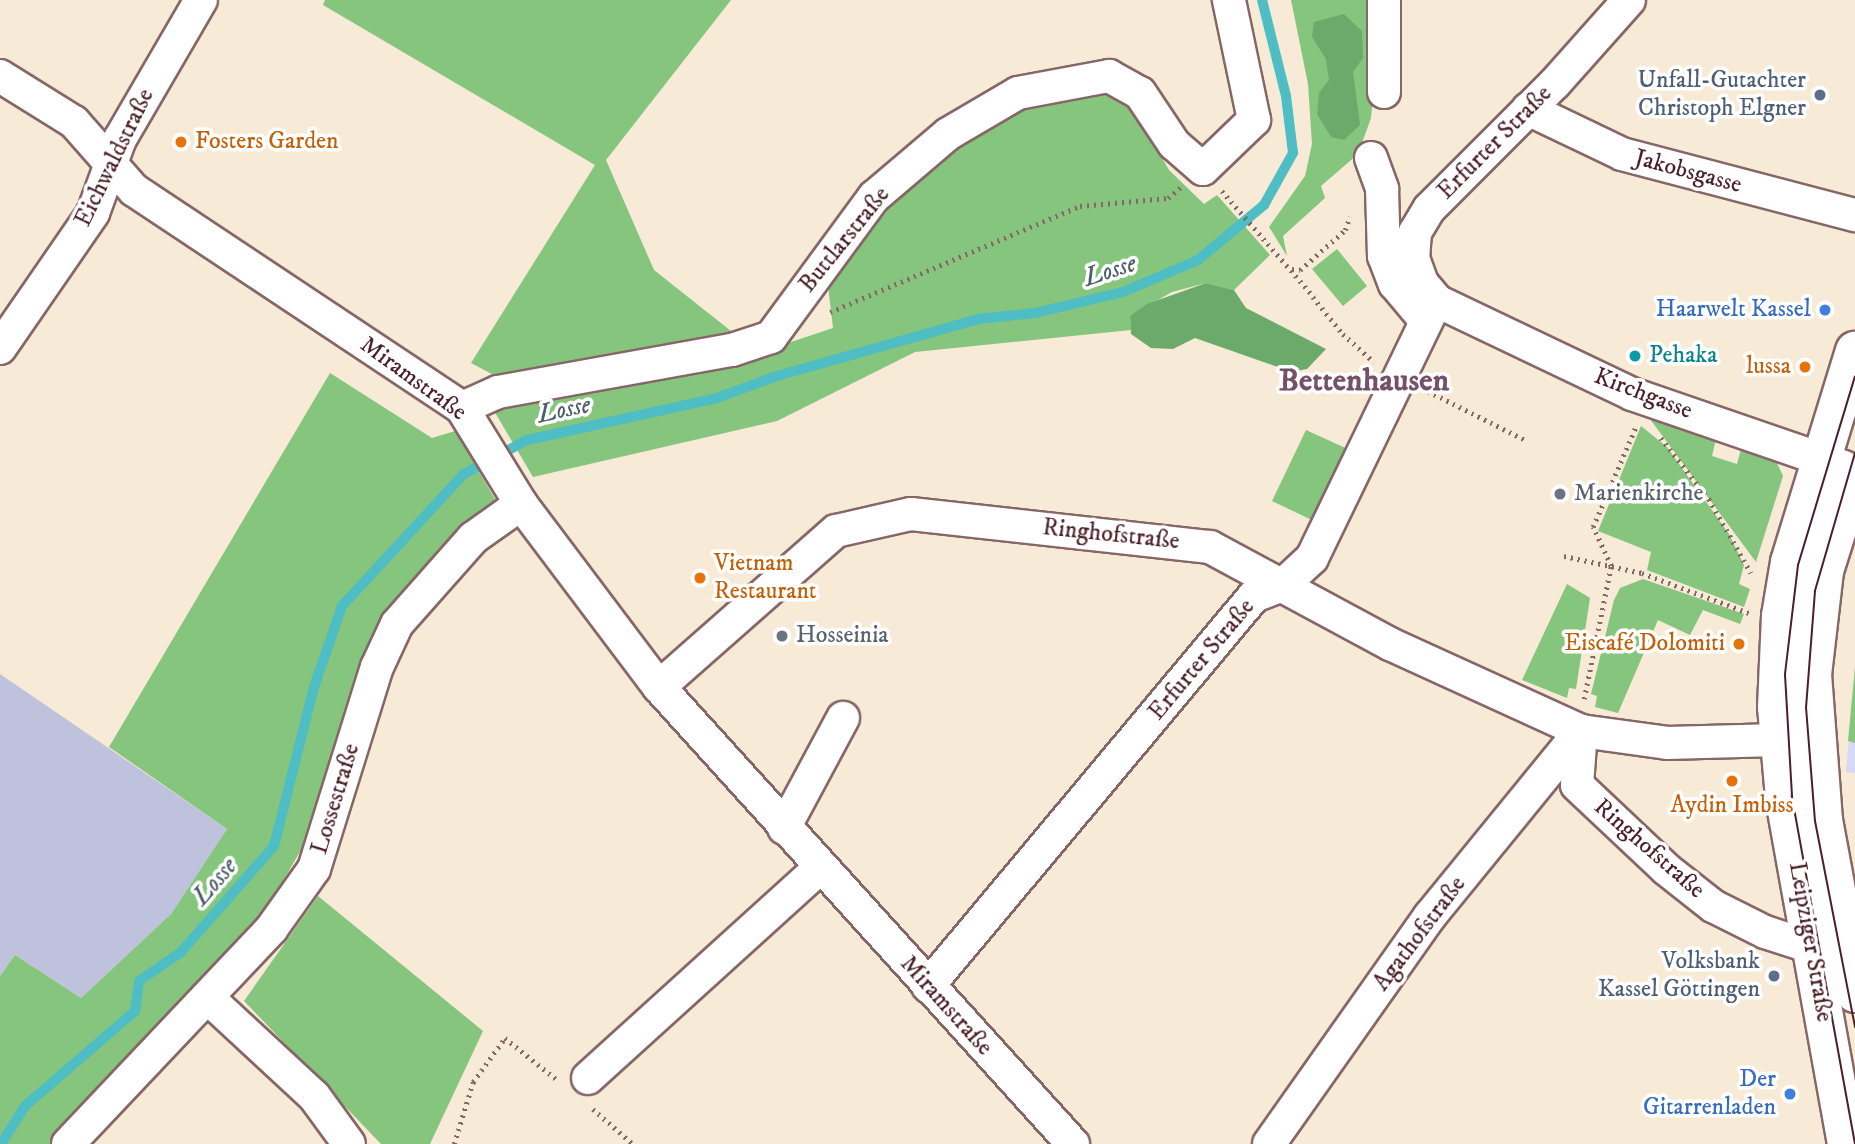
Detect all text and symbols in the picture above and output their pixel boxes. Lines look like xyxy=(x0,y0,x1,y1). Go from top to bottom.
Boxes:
place label: Unfall-Gutachter Christoph Elgner xyxy=(1638,67,1806,123)
street label: Erfurter Straße xyxy=(1432,80,1558,206)
street label: Eichwaldstraße xyxy=(69,84,161,232)
marker: Unfall-Gutachter Christoph Elgner xyxy=(1812,87,1828,103)
place label: Fosters Garden xyxy=(195,128,339,156)
marker: Fosters Garden xyxy=(173,134,189,150)
street label: Jakobsgasse xyxy=(1631,144,1745,200)
street label: Buttlarstraße xyxy=(794,181,896,299)
water label: Losse xyxy=(1080,248,1140,294)
place label: Haarwelt Kassel xyxy=(1656,296,1811,324)
marker: Haarwelt Kassel xyxy=(1817,302,1833,318)
street label: Miramstraße xyxy=(354,331,472,427)
place label: Pehaka xyxy=(1649,342,1717,370)
marker: Pehaka xyxy=(1627,348,1643,364)
place label: lussa xyxy=(1746,353,1791,381)
marker: lussa xyxy=(1797,359,1813,375)
district label: Bettenhausen xyxy=(1279,362,1449,400)
street label: Kirchgasse xyxy=(1590,362,1696,426)
water label: Losse xyxy=(535,389,593,431)
place label: Marienkirche xyxy=(1574,480,1703,508)
marker: Marienkirche xyxy=(1552,486,1568,502)
street label: Ringhofstraße xyxy=(1041,513,1181,557)
place label: Vietnam Restaurant xyxy=(714,550,816,606)
marker: Vietnam Restaurant xyxy=(692,570,708,586)
street label: Erfurter Straße xyxy=(1143,593,1261,727)
place label: Hosseinia xyxy=(796,622,889,650)
marker: Hosseinia xyxy=(774,628,790,644)
place label: Eiscafé Dolomiti xyxy=(1564,630,1725,658)
marker: Eiscafé Dolomiti xyxy=(1731,636,1747,652)
street label: Lossestraße xyxy=(306,740,366,858)
marker: Aydin Imbiss xyxy=(1724,773,1740,789)
place label: Aydin Imbiss xyxy=(1670,792,1794,820)
street label: Ringhofstraße xyxy=(1588,793,1710,905)
water label: Losse xyxy=(186,852,244,912)
street label: Leipziger Straße xyxy=(1782,860,1838,1024)
street label: Agathofstraße xyxy=(1368,871,1472,997)
place label: Volksbank Kassel Göttingen xyxy=(1598,948,1760,1004)
street label: Miramstraße xyxy=(894,950,998,1062)
marker: Volksbank Kassel Göttingen xyxy=(1766,968,1782,984)
place label: Der Gitarrenladen xyxy=(1643,1066,1776,1122)
marker: Der Gitarrenladen xyxy=(1782,1086,1798,1102)

